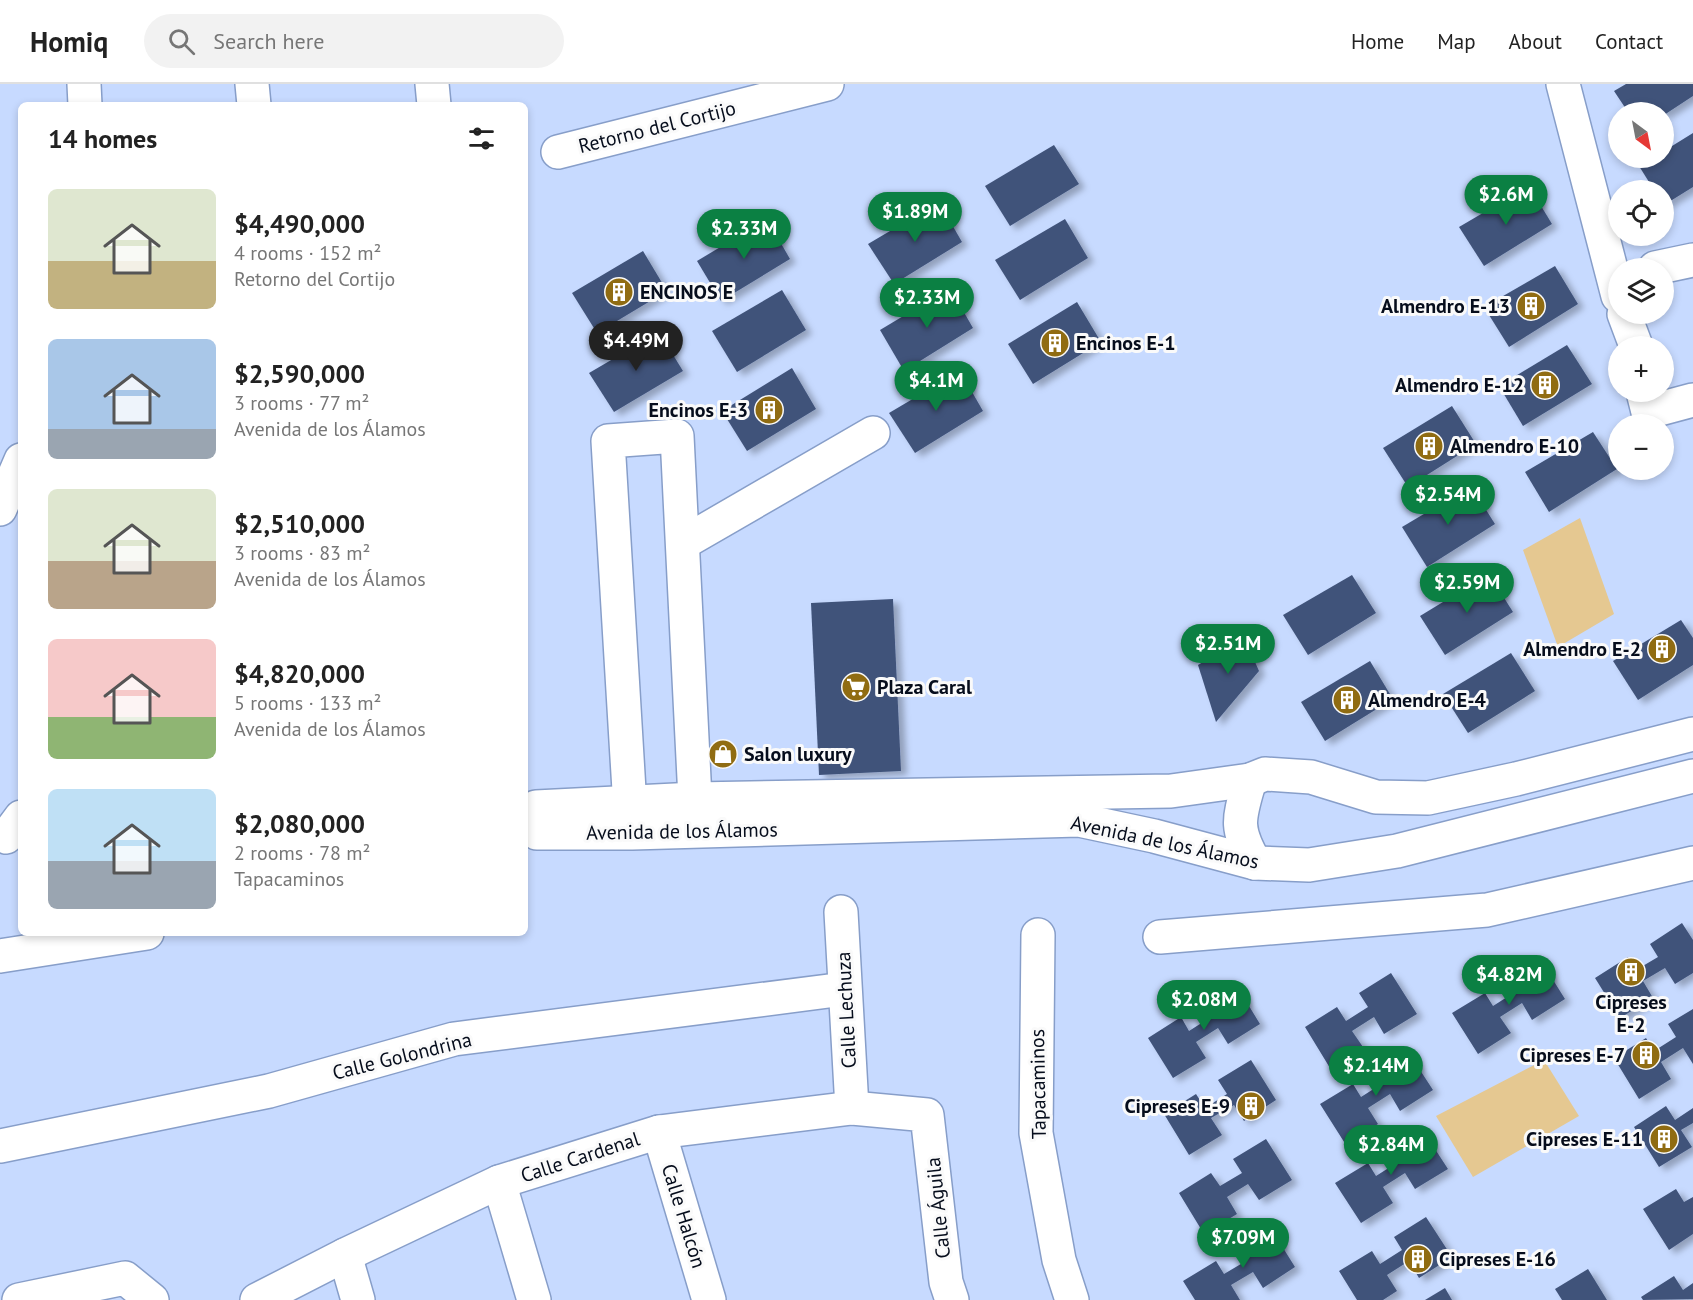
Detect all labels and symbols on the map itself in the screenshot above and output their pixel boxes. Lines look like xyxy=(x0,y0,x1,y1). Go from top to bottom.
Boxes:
street label: Retorno del Cortijo xyxy=(576,95,738,159)
north arrow xyxy=(1608,102,1674,168)
pin: $2.6M xyxy=(1464,175,1548,226)
pin: $1.89M xyxy=(866,192,964,243)
pin: $2.33M xyxy=(695,209,793,260)
building icon: ENCINOS E xyxy=(603,276,635,308)
pin: $2.33M xyxy=(878,278,976,329)
place label: ENCINOS E xyxy=(640,279,733,305)
building icon: Almendro E-13 xyxy=(1515,290,1547,322)
place label: Almendro E-13 xyxy=(1381,293,1510,319)
pin: $4.49M xyxy=(587,321,685,372)
building icon: Encinos E-1 xyxy=(1039,327,1071,359)
place label: Encinos E-1 xyxy=(1076,330,1176,356)
pin: $4.1M xyxy=(894,361,978,412)
building icon: Almendro E-12 xyxy=(1529,369,1561,401)
place label: Almendro E-12 xyxy=(1395,372,1524,398)
building icon: Encinos E-3 xyxy=(753,394,785,426)
place label: Encinos E-3 xyxy=(649,397,748,423)
building icon: Almendro E-10 xyxy=(1413,430,1445,462)
place label: Almendro E-10 xyxy=(1450,433,1579,459)
pin: $2.54M xyxy=(1399,475,1497,526)
pin: $2.59M xyxy=(1418,563,1516,614)
pin: $2.51M xyxy=(1179,624,1277,675)
building icon: Almendro E-2 xyxy=(1646,633,1678,665)
place label: Almendro E-2 xyxy=(1523,636,1641,662)
supermarket icon: Plaza Caral xyxy=(840,671,872,703)
place label: Plaza Caral xyxy=(877,674,972,700)
building icon: Almendro E-4 xyxy=(1331,684,1363,716)
place label: Almendro E-4 xyxy=(1368,687,1486,713)
shop icon: Salon luxury xyxy=(707,738,739,770)
place label: Salon luxury xyxy=(744,741,852,767)
street label: Avenida de los Álamos xyxy=(1069,809,1261,875)
street label: Avenida de los Álamos xyxy=(586,816,778,846)
street label: Calle Lechuza xyxy=(830,951,862,1069)
pin: $4.82M xyxy=(1460,955,1558,1006)
building icon: Cipreses E-2 xyxy=(1615,956,1647,988)
pin: $2.08M xyxy=(1155,980,1253,1031)
place label: Cipreses E-2 xyxy=(1595,989,1667,1038)
street label: Calle Golondrina xyxy=(330,1026,474,1086)
street label: Tapacaminos xyxy=(1024,1029,1052,1139)
building icon: Cipreses E-7 xyxy=(1630,1039,1662,1071)
place label: Cipreses E-7 xyxy=(1519,1042,1625,1068)
pin: $2.14M xyxy=(1327,1046,1425,1097)
building icon: Cipreses E-9 xyxy=(1235,1090,1267,1122)
place label: Cipreses E-9 xyxy=(1124,1093,1230,1119)
building icon: Cipreses E-11 xyxy=(1648,1123,1680,1155)
street label: Calle Cardenal xyxy=(517,1125,643,1188)
pin: $2.84M xyxy=(1342,1125,1440,1176)
place label: Cipreses E-11 xyxy=(1526,1126,1643,1152)
street label: Calle Águila xyxy=(920,1156,956,1260)
street label: Calle Halcón xyxy=(656,1161,712,1271)
pin: $7.09M xyxy=(1194,1218,1292,1269)
building icon: Cipreses E-16 xyxy=(1402,1243,1434,1275)
place label: Cipreses E-16 xyxy=(1439,1246,1556,1272)

